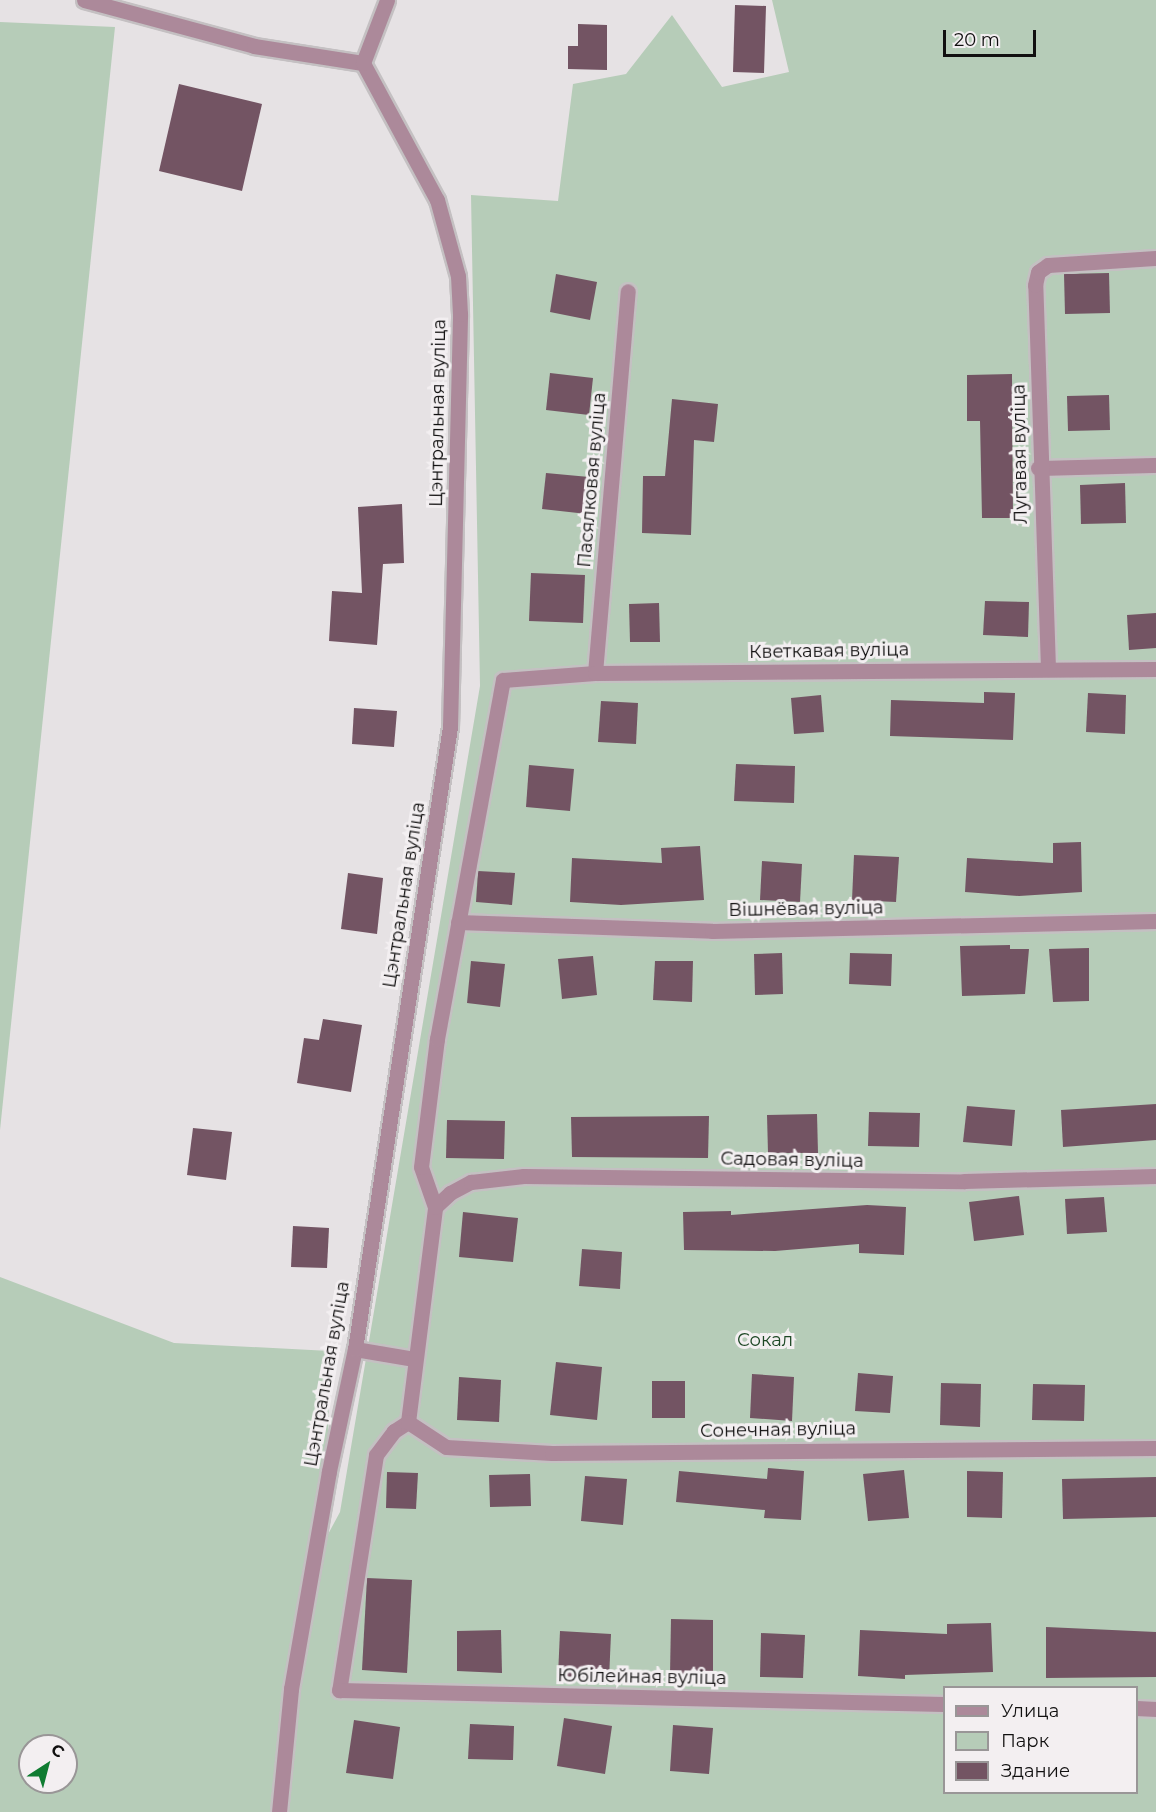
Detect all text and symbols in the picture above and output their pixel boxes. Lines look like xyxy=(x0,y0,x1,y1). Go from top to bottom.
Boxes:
scale bar xyxy=(946,18,1039,56)
text: 20 m xyxy=(954,29,1000,51)
street label: Цэнтральная вуліца xyxy=(426,319,450,507)
street label: Лугавая вуліца xyxy=(1008,384,1032,524)
street label: Пасялковая вуліца xyxy=(574,392,610,568)
street label: Кветкавая вуліца xyxy=(749,639,909,663)
street label: Цэнтральная вуліца xyxy=(379,800,429,990)
street label: Вішнёвая вуліца xyxy=(728,897,884,921)
street label: Садовая вуліца xyxy=(720,1148,864,1172)
street label: Цэнтральная вуліца xyxy=(300,1280,354,1468)
park label: Сокал xyxy=(737,1329,793,1351)
street label: Сонечная вуліца xyxy=(700,1418,856,1442)
street label: Юбілейная вуліца xyxy=(557,1665,727,1689)
legend xyxy=(943,1686,1138,1794)
text: Улица xyxy=(1001,1700,1059,1722)
text: Парк xyxy=(1001,1730,1049,1752)
north arrow xyxy=(18,1734,78,1794)
text: С xyxy=(47,1740,68,1762)
text: Здание xyxy=(1001,1760,1070,1782)

